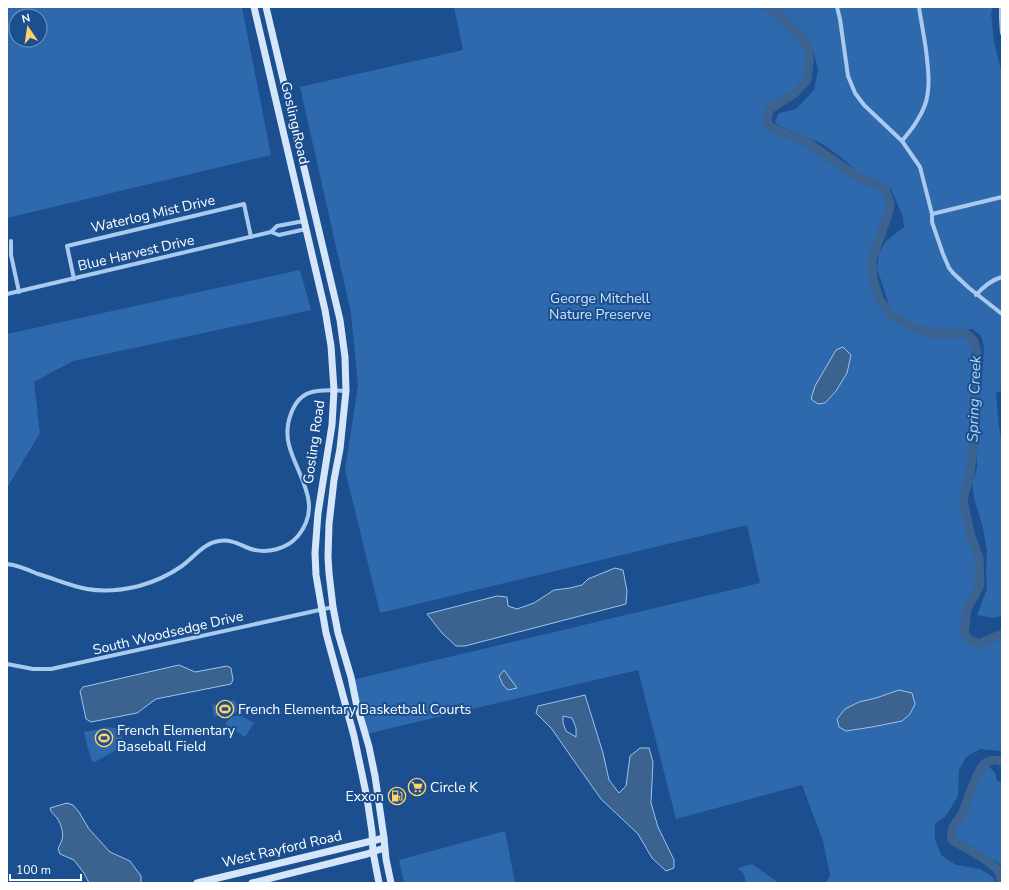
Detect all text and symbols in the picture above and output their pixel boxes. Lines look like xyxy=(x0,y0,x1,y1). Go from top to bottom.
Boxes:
north arrow xyxy=(8,8,48,48)
text: N xyxy=(20,11,32,27)
street label: Gosling Road xyxy=(276,80,314,166)
street label: Waterlog Mist Drive xyxy=(89,191,217,237)
street label: Blue Harvest Drive xyxy=(76,230,196,276)
park label: George Mitchell Nature Preserve xyxy=(549,289,651,324)
water label: Spring Creek xyxy=(962,355,986,443)
street label: Gosling Road xyxy=(299,399,329,485)
street label: South Woodsedge Drive xyxy=(91,606,245,660)
sports icon: French Elementary Basketball Courts xyxy=(215,699,235,719)
place label: French Elementary Basketball Courts xyxy=(238,700,472,719)
place label: French Elementary Baseball Field xyxy=(117,721,236,756)
sports icon: French Elementary Baseball Field xyxy=(94,728,114,748)
supermarket icon: Circle K xyxy=(407,777,427,797)
place label: Circle K xyxy=(430,778,478,797)
fuel station icon: Exxon xyxy=(387,786,407,806)
place label: Exxon xyxy=(346,787,384,806)
street label: West Rayford Road xyxy=(220,826,344,872)
scale bar xyxy=(10,856,81,882)
text: 100 m xyxy=(16,862,51,878)

